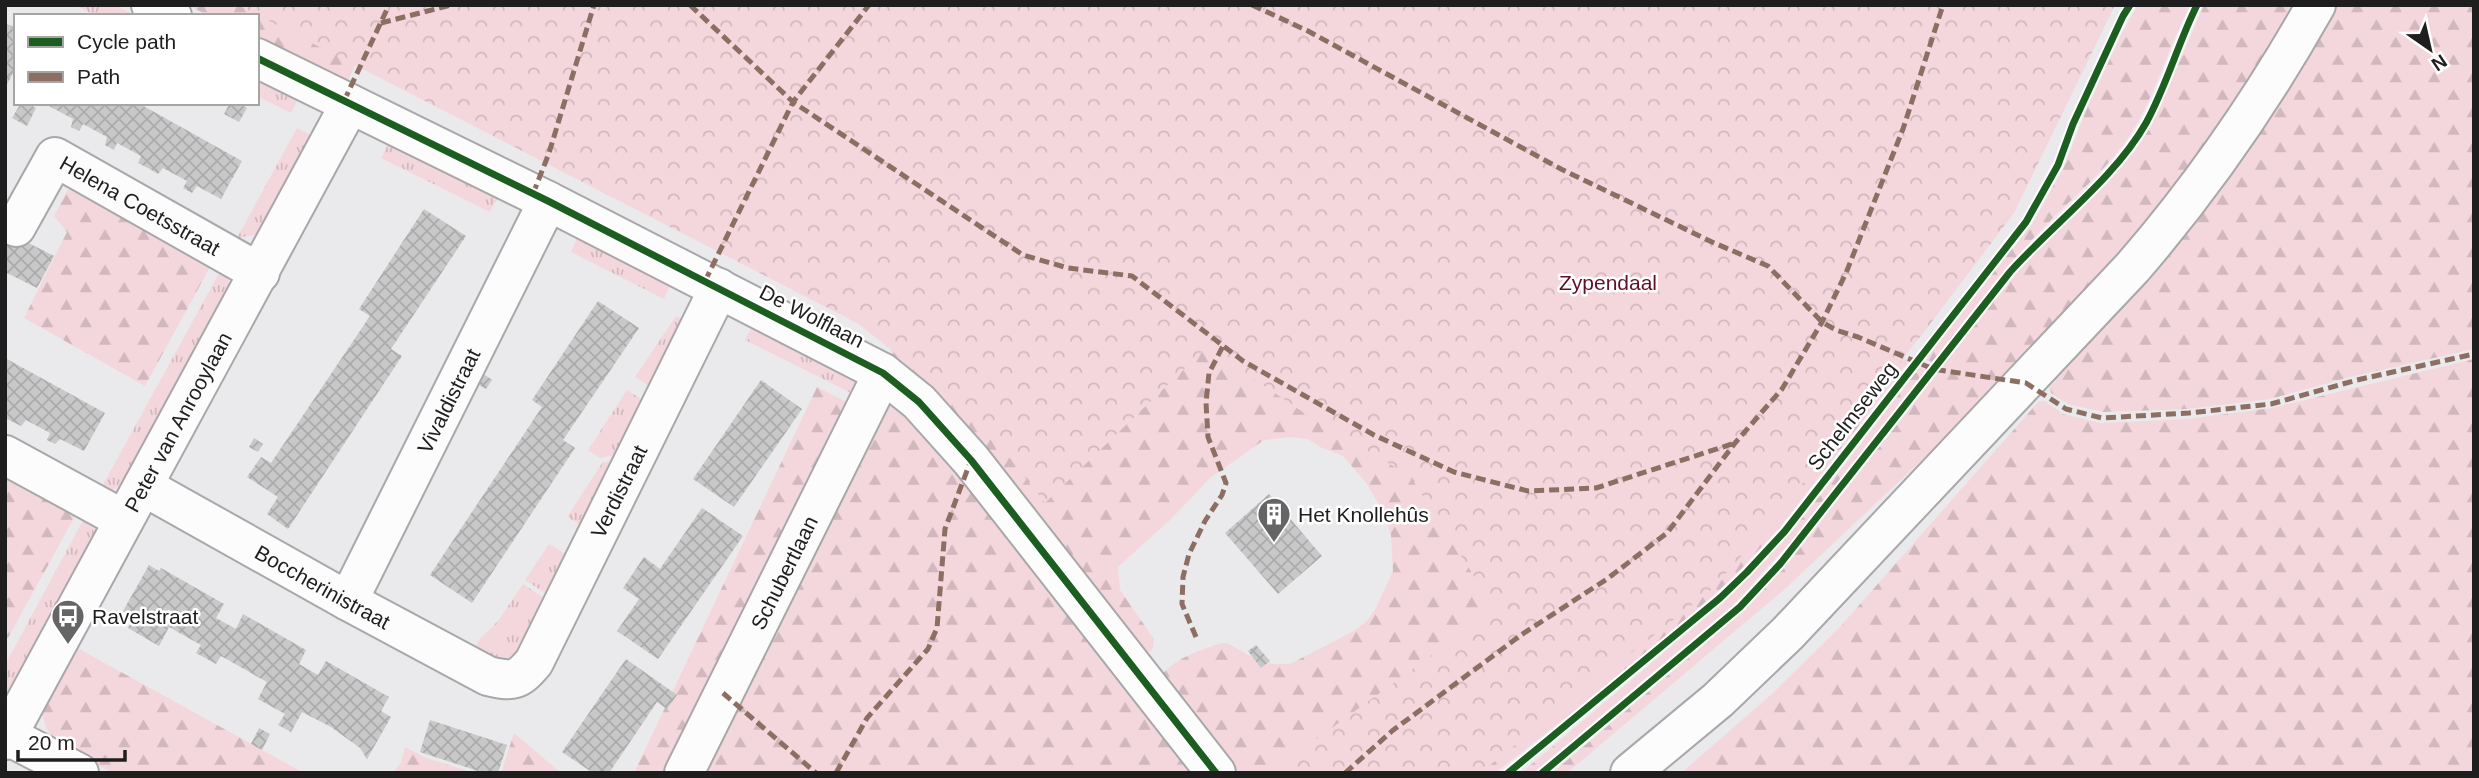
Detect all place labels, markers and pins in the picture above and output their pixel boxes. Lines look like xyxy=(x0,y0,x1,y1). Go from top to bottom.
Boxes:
building icon: Het Knollehûs xyxy=(1255,495,1293,544)
place label: Het Knollehûs xyxy=(1298,503,1429,526)
bus stop icon: Ravelstraat xyxy=(49,597,87,646)
place label: Ravelstraat xyxy=(92,605,198,628)

